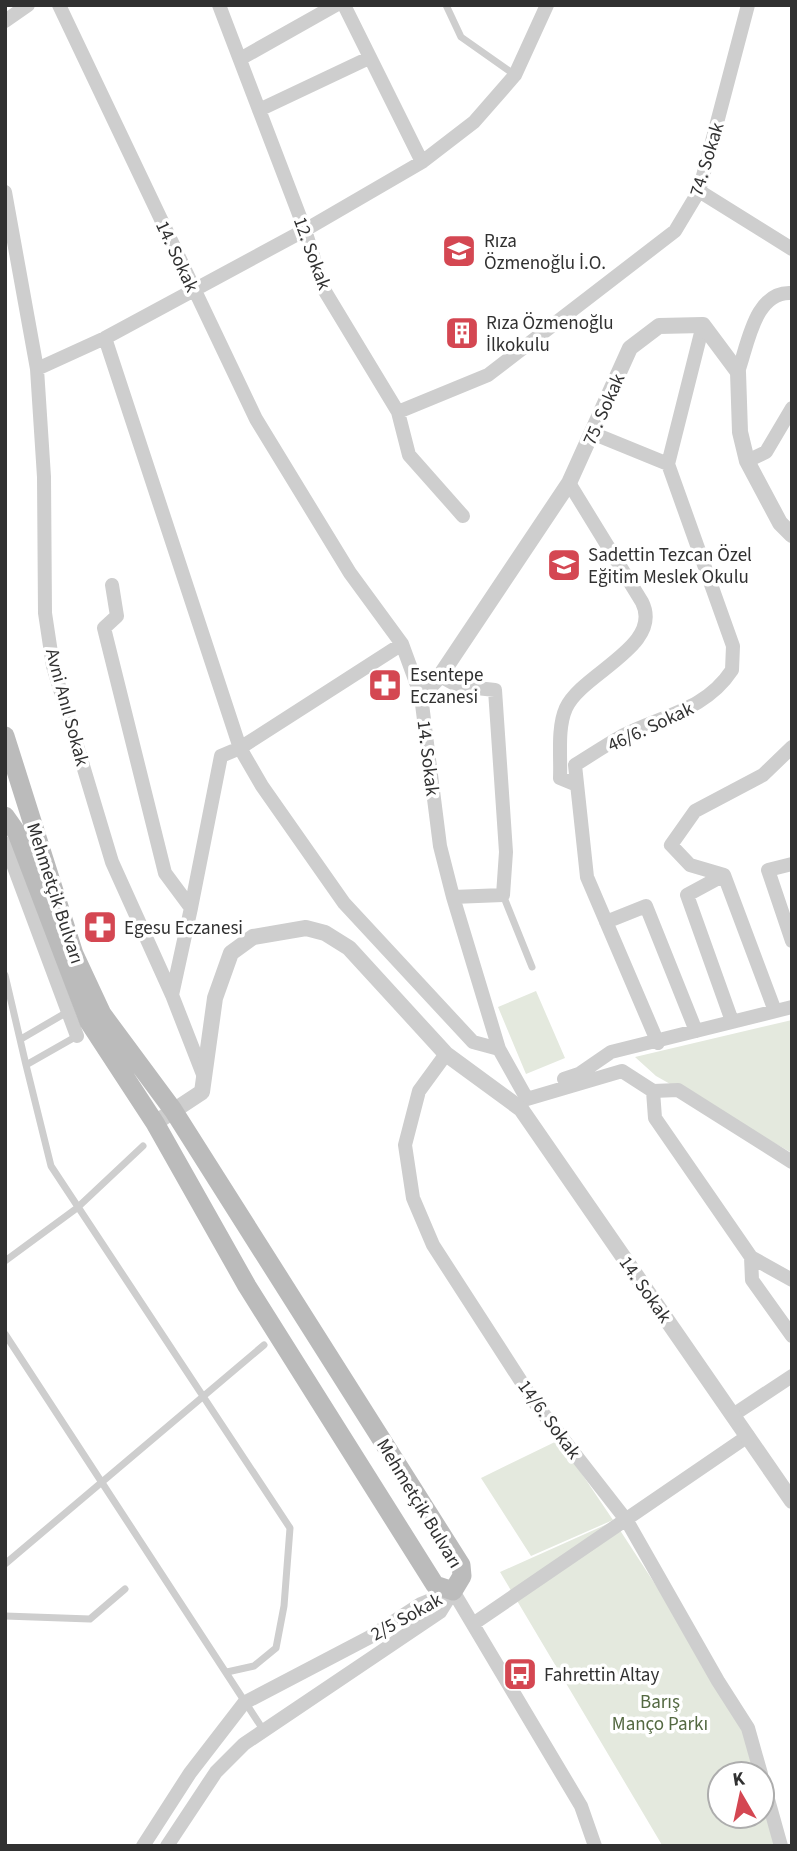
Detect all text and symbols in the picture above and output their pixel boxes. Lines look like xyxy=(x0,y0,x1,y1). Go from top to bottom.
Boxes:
street label: 74. Sokak xyxy=(683,119,732,200)
street label: 12. Sokak xyxy=(286,213,337,294)
street label: 14. Sokak xyxy=(148,216,205,297)
place label: Rıza Özmenoğlu İ.O. xyxy=(484,228,606,277)
school or university icon: Rıza Özmenoğlu İ.O. xyxy=(440,232,478,270)
place label: Rıza Özmenoğlu İlkokulu xyxy=(486,310,614,359)
building icon: Rıza Özmenoğlu İlkokulu xyxy=(443,314,481,352)
street label: 75. Sokak xyxy=(577,369,632,450)
place label: Sadettin Tezcan Özel Eğitim Meslek Okulu xyxy=(588,542,752,591)
school or university icon: Sadettin Tezcan Özel Eğitim Meslek Okulu xyxy=(545,546,583,584)
street label: Avni Anıl Sokak xyxy=(38,646,95,770)
place label: Esentepe Eczanesi xyxy=(410,662,483,711)
pharmacy icon: Esentepe Eczanesi xyxy=(366,666,404,704)
street label: 46/6. Sokak xyxy=(603,695,699,759)
street label: 14. Sokak xyxy=(409,719,446,798)
street label: Mehmetçik Bulvarı xyxy=(19,819,90,968)
pharmacy icon: Egesu Eczanesi xyxy=(81,908,119,946)
place label: Egesu Eczanesi xyxy=(124,915,243,942)
street label: 14. Sokak xyxy=(612,1251,678,1329)
street label: 14/6. Sokak xyxy=(511,1375,587,1466)
street label: Mehmetçik Bulvarı xyxy=(369,1434,468,1574)
street label: 2/5 Sokak xyxy=(366,1586,448,1648)
bus stop icon: Fahrettin Altay xyxy=(501,1655,539,1693)
place label: Fahrettin Altay xyxy=(544,1662,659,1689)
park label: Barış Manço Parkı xyxy=(612,1689,708,1738)
north arrow xyxy=(706,1760,776,1830)
text: K xyxy=(731,1765,747,1794)

